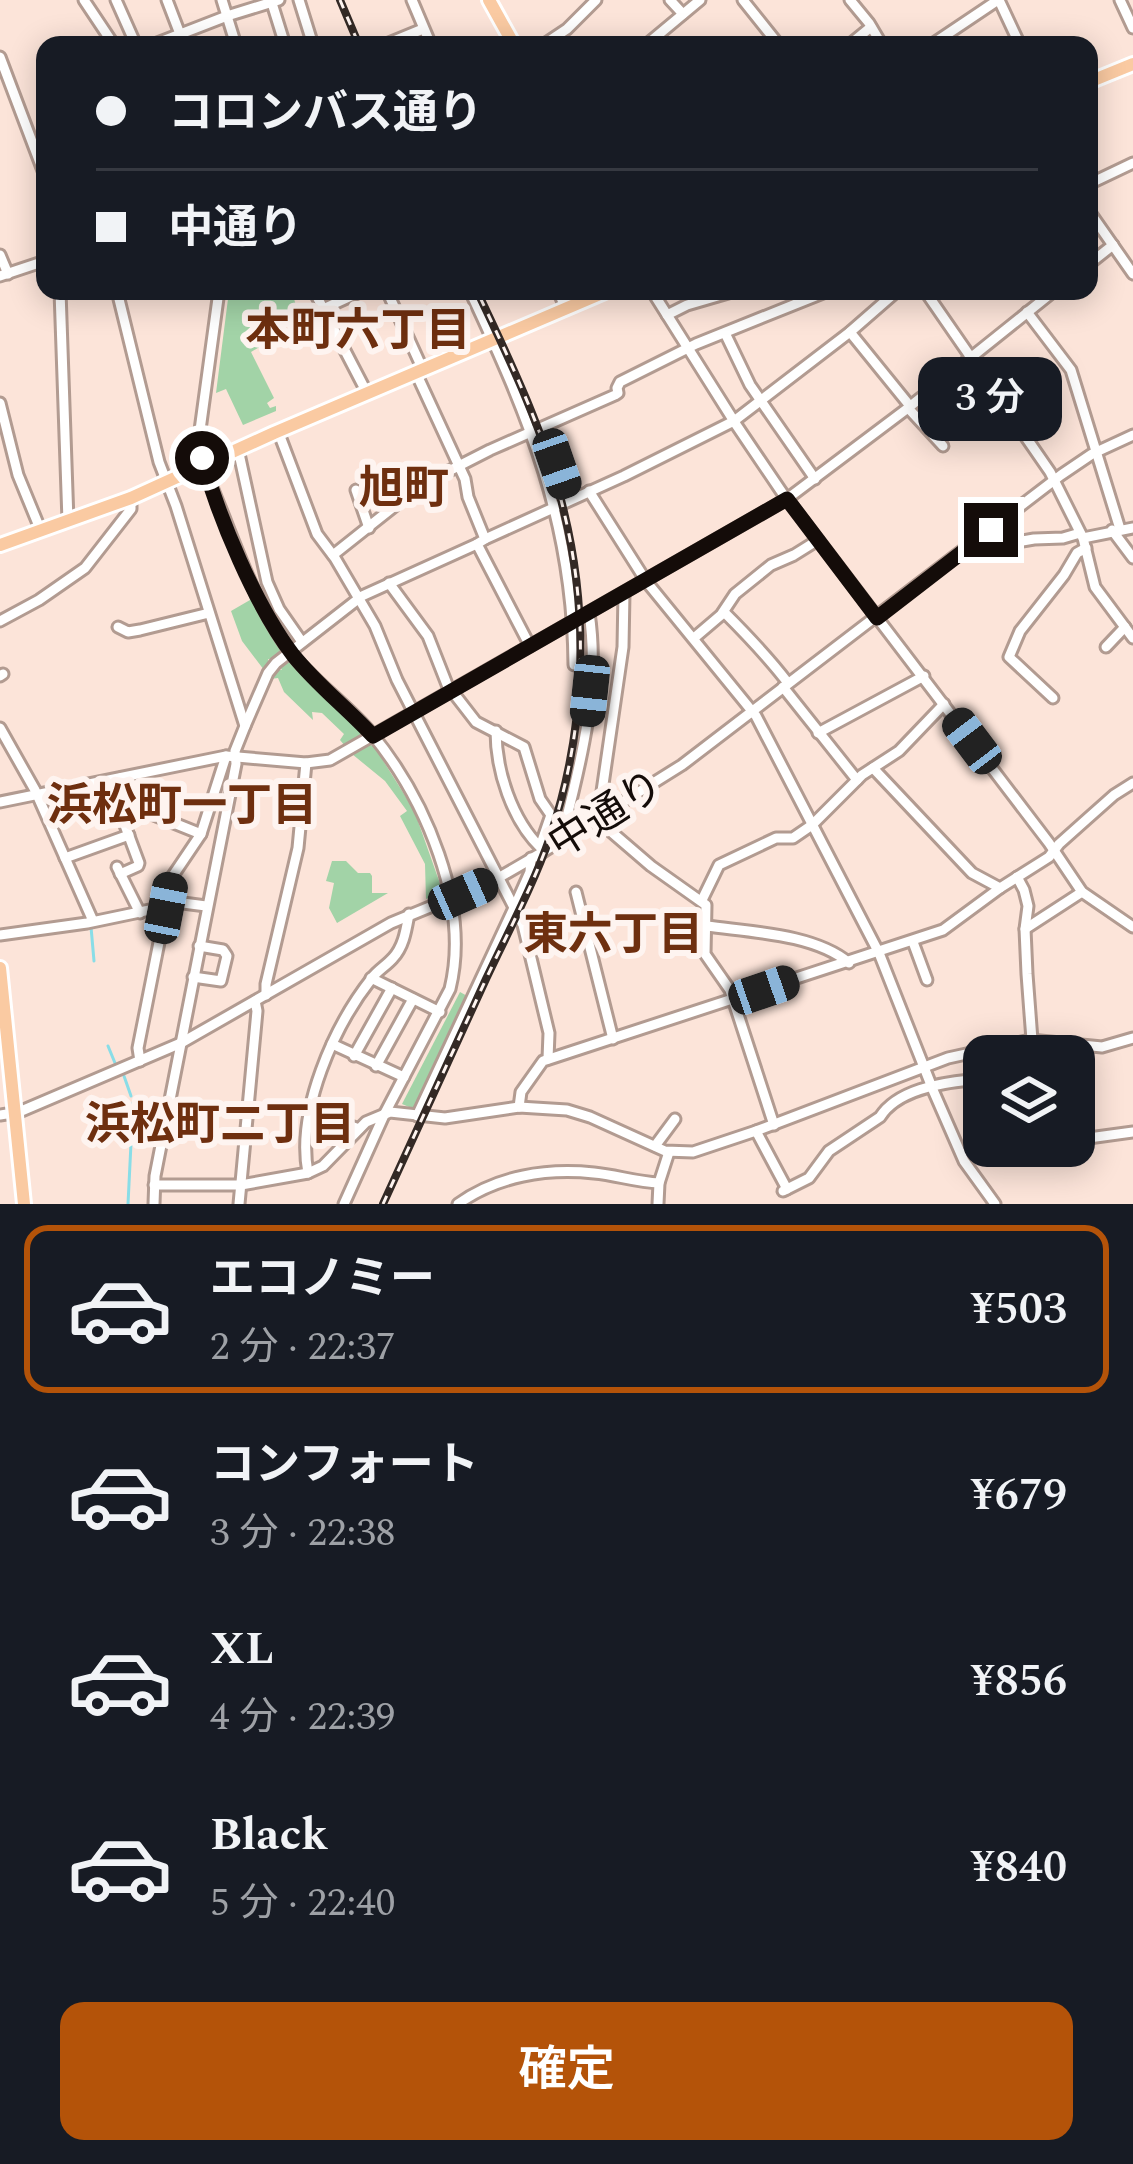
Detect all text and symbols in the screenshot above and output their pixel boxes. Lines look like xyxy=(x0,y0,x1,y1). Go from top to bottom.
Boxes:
text: コロンバス通り xyxy=(168,79,483,148)
text: 中通り xyxy=(168,194,303,263)
district label: 本町六丁目 xyxy=(245,297,471,366)
callout: 3 分 xyxy=(919,356,1063,440)
text: 3 分 xyxy=(955,369,1025,428)
car xyxy=(528,424,586,504)
route start xyxy=(175,431,229,485)
district label: 旭町 xyxy=(359,455,449,524)
route end xyxy=(964,503,1018,557)
car xyxy=(568,653,612,729)
car xyxy=(936,701,1008,781)
street label: 中通り xyxy=(536,755,676,875)
district label: 浜松町一丁目 xyxy=(47,772,317,841)
car xyxy=(423,863,503,925)
car xyxy=(141,869,191,947)
district label: 東六丁目 xyxy=(523,901,703,970)
car xyxy=(724,961,804,1019)
map controls xyxy=(963,1035,1095,1167)
button: layers xyxy=(963,1035,1095,1167)
district label: 浜松町二丁目 xyxy=(85,1091,355,1160)
text: エコノミー xyxy=(210,1245,435,1314)
icon: car xyxy=(66,1255,174,1363)
text: ¥503 xyxy=(971,1275,1067,1344)
text: 2 分 · 22:37 xyxy=(210,1318,395,1377)
text: コンフォート xyxy=(210,1431,479,1500)
icon: car xyxy=(66,1441,174,1549)
text: ¥679 xyxy=(971,1461,1067,1530)
text: 3 分 · 22:38 xyxy=(210,1504,395,1563)
text: XL xyxy=(210,1615,274,1684)
icon: car xyxy=(66,1627,174,1735)
text: ¥856 xyxy=(971,1647,1067,1716)
text: 4 分 · 22:39 xyxy=(210,1688,395,1747)
text: Black xyxy=(210,1801,328,1870)
icon: car xyxy=(66,1813,174,1921)
text: ¥840 xyxy=(971,1833,1067,1902)
text: 5 分 · 22:40 xyxy=(210,1874,395,1933)
button: 確定 xyxy=(60,2002,1073,2140)

